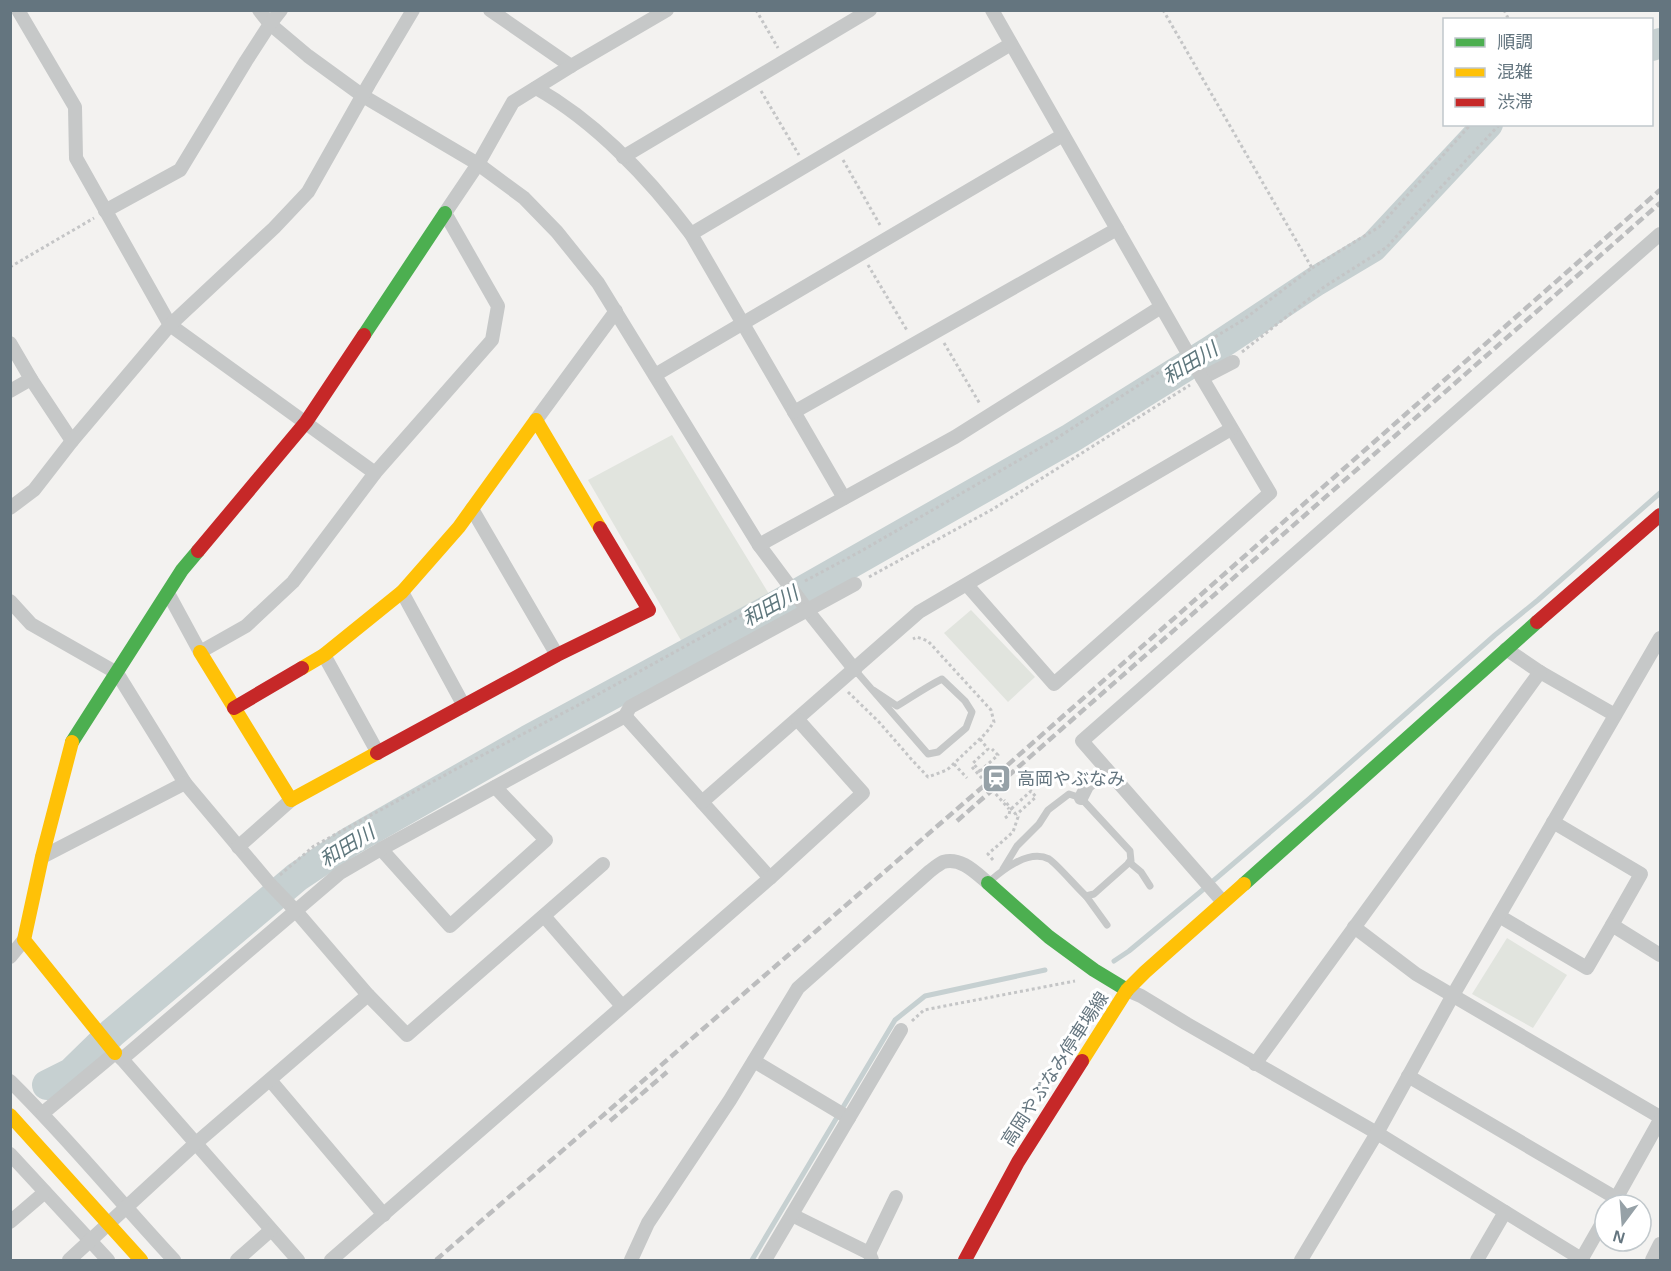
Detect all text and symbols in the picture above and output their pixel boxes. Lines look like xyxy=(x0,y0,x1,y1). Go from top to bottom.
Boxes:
legend xyxy=(1443,18,1653,126)
text: 順調 xyxy=(1497,32,1533,52)
text: 混雑 xyxy=(1497,62,1533,82)
text: 渋滞 xyxy=(1497,92,1533,112)
water label: 和田川 xyxy=(1159,337,1223,388)
water label: 和田川 xyxy=(738,581,803,630)
station icon: 高岡やぶなみ xyxy=(980,763,1012,795)
place label: 高岡やぶなみ xyxy=(1017,769,1125,789)
water label: 和田川 xyxy=(316,820,380,871)
street label: 高岡やぶなみ停車場線 xyxy=(998,988,1112,1150)
north arrow xyxy=(1593,1193,1653,1253)
text: N xyxy=(1611,1227,1627,1247)

